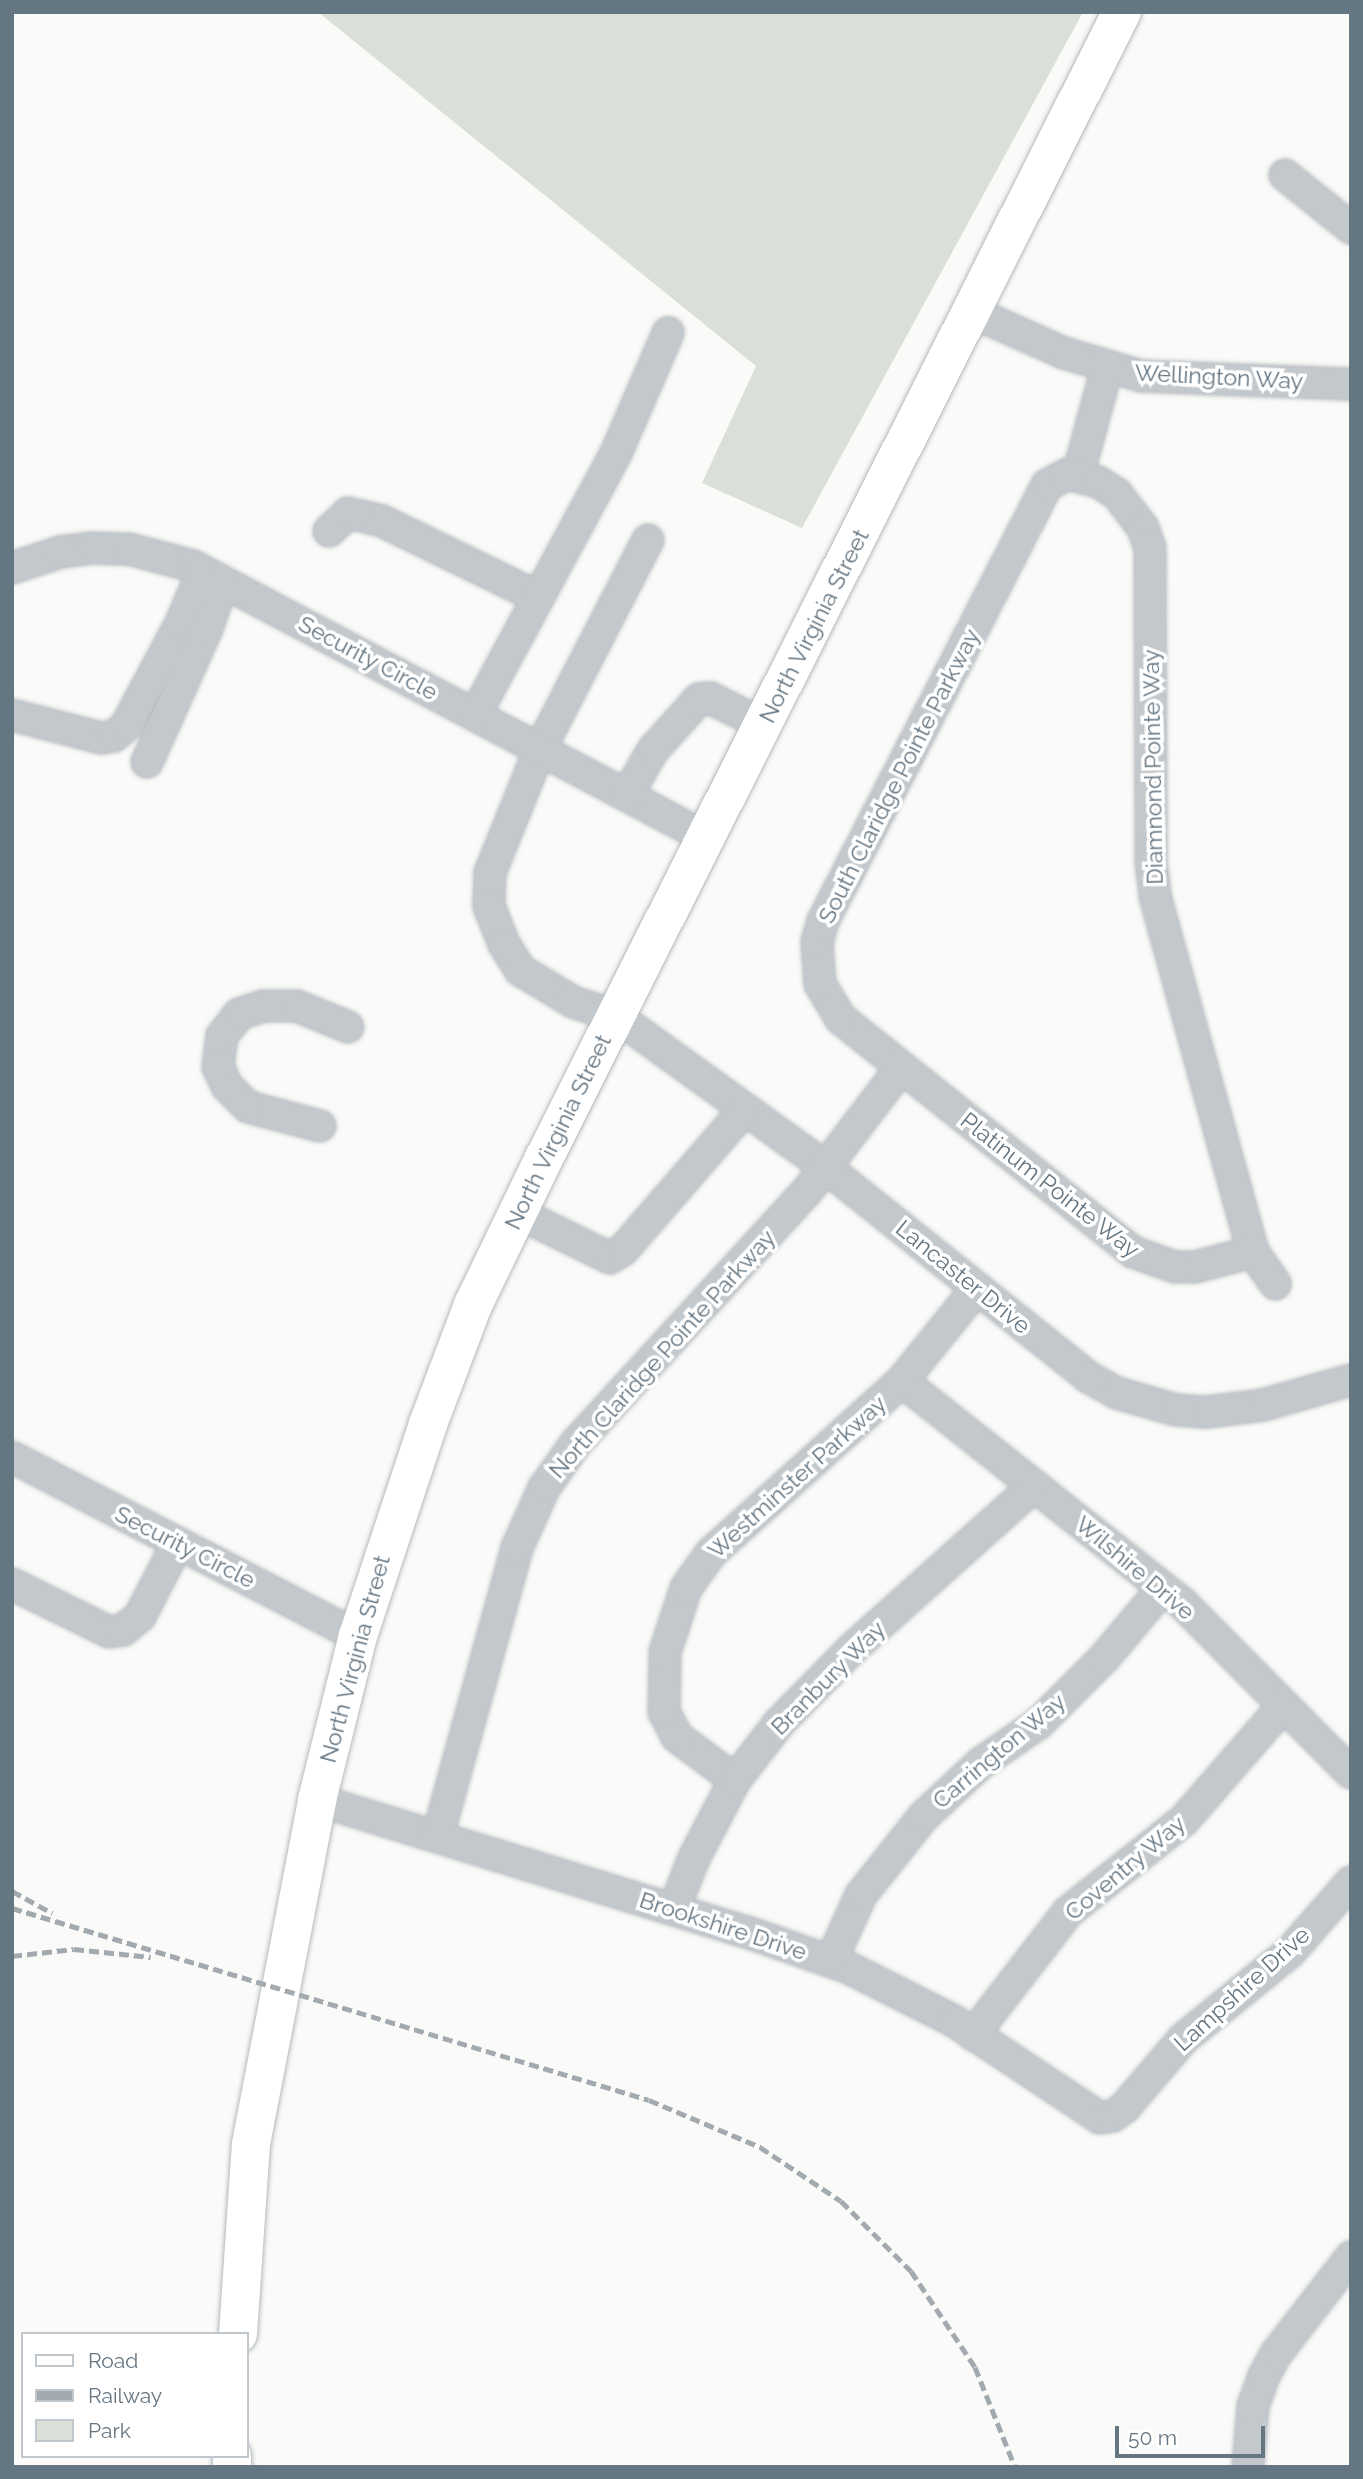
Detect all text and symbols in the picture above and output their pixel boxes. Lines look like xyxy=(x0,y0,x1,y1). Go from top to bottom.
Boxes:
street label: Wellington Way xyxy=(1134,359,1304,395)
street label: North Virginia Street xyxy=(753,524,875,728)
street label: Security Circle xyxy=(294,610,442,706)
street label: South Claridge Pointe Parkway xyxy=(813,624,985,928)
street label: Diamnond Pointe Way xyxy=(1137,649,1169,885)
street label: North Virginia Street xyxy=(499,1030,617,1234)
street label: Platinum Pointe Way xyxy=(955,1106,1145,1264)
street label: Lancaster Drive xyxy=(890,1214,1036,1340)
street label: North Claridge Pointe Parkway xyxy=(543,1224,781,1484)
street label: Westminster Parkway xyxy=(702,1390,892,1564)
street label: Security Circle xyxy=(110,1500,260,1594)
street label: Wilshire Drive xyxy=(1070,1510,1200,1626)
street label: North Virginia Street xyxy=(314,1552,396,1766)
street label: Branbury Way xyxy=(765,1615,891,1741)
street label: Carrington Way xyxy=(927,1687,1071,1815)
street label: Coventry Way xyxy=(1059,1809,1191,1927)
street label: Brookshire Drive xyxy=(636,1886,810,1966)
street label: Lampshire Drive xyxy=(1169,1921,1315,2057)
legend xyxy=(21,2332,248,2458)
text: Road xyxy=(88,2348,138,2373)
text: Railway xyxy=(88,2383,162,2408)
scale bar xyxy=(1118,2412,1268,2456)
text: Park xyxy=(88,2418,131,2443)
text: 50 m xyxy=(1128,2425,1177,2450)

